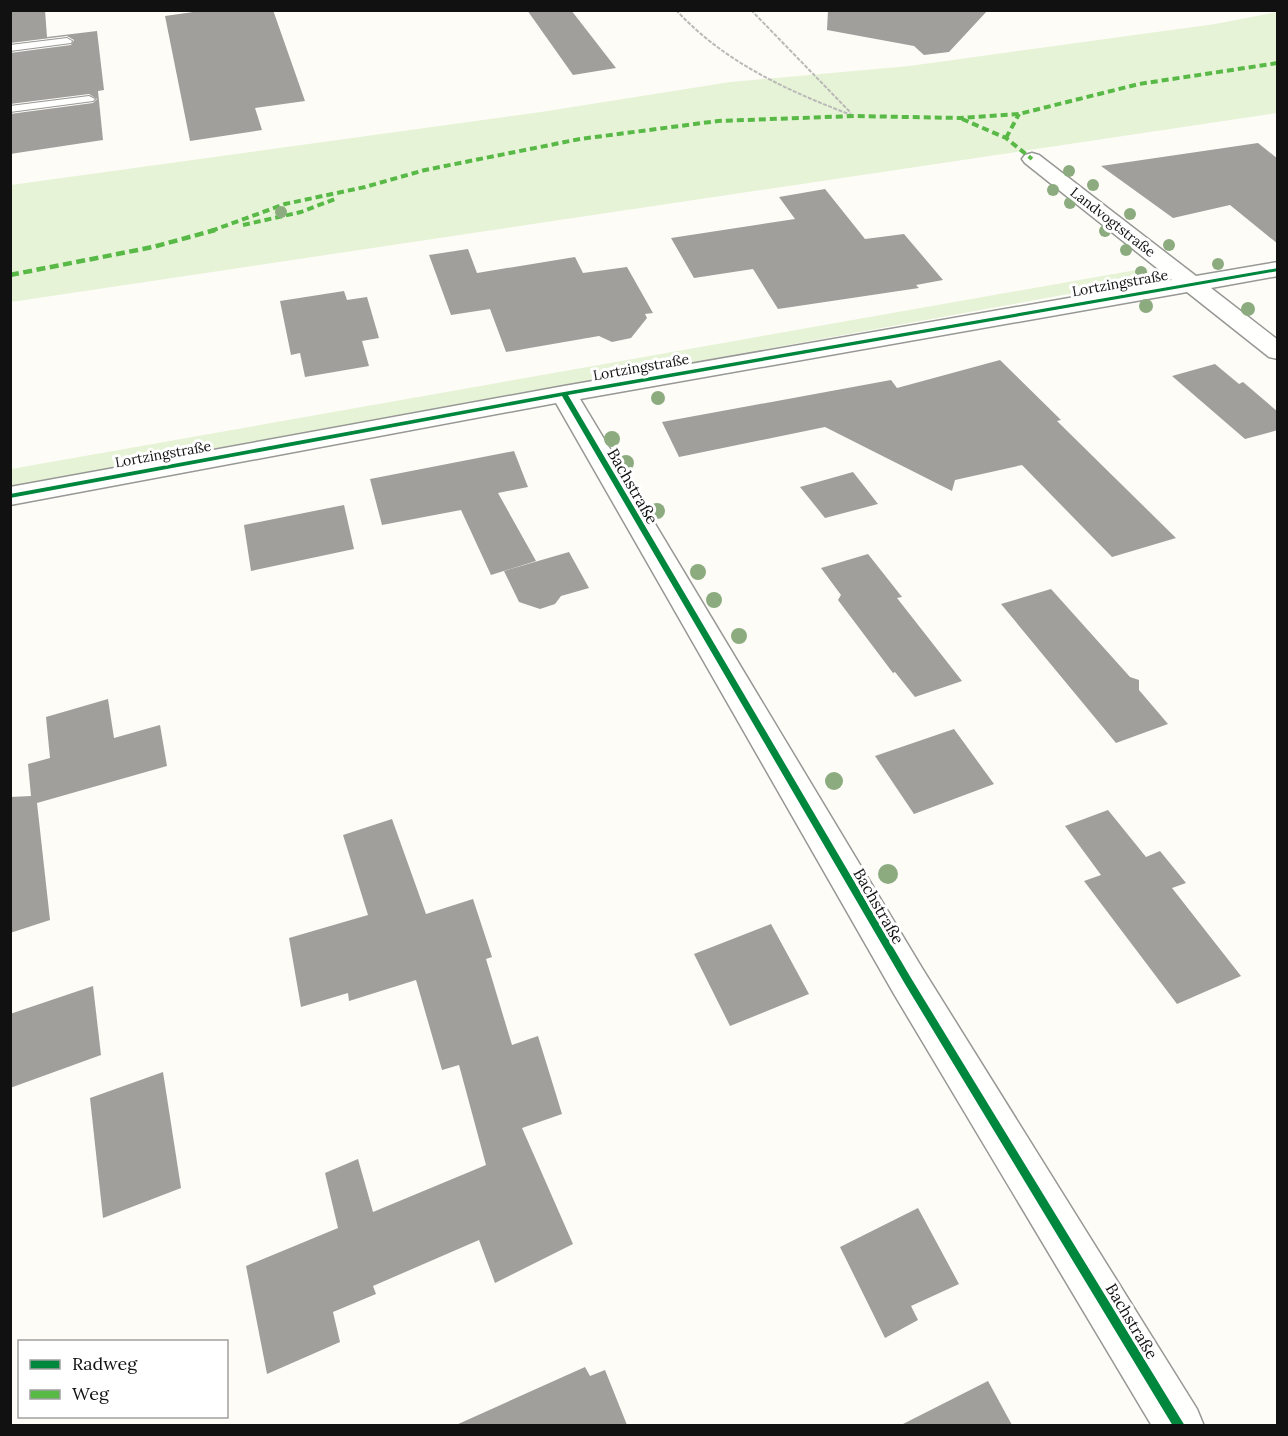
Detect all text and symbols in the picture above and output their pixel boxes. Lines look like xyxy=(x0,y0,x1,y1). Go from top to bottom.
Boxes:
street label: Landvogtstraße xyxy=(1067,183,1159,261)
street label: Lortzingstraße xyxy=(1070,266,1170,300)
street label: Lortzingstraße xyxy=(591,350,691,384)
street label: Lortzingstraße xyxy=(113,437,213,471)
street label: Bachstraße xyxy=(603,444,663,528)
street label: Bachstraße xyxy=(849,864,909,948)
street label: Bachstraße xyxy=(1102,1280,1163,1363)
legend xyxy=(18,1340,228,1418)
text: Radweg xyxy=(72,1352,138,1375)
text: Weg xyxy=(72,1382,110,1405)

